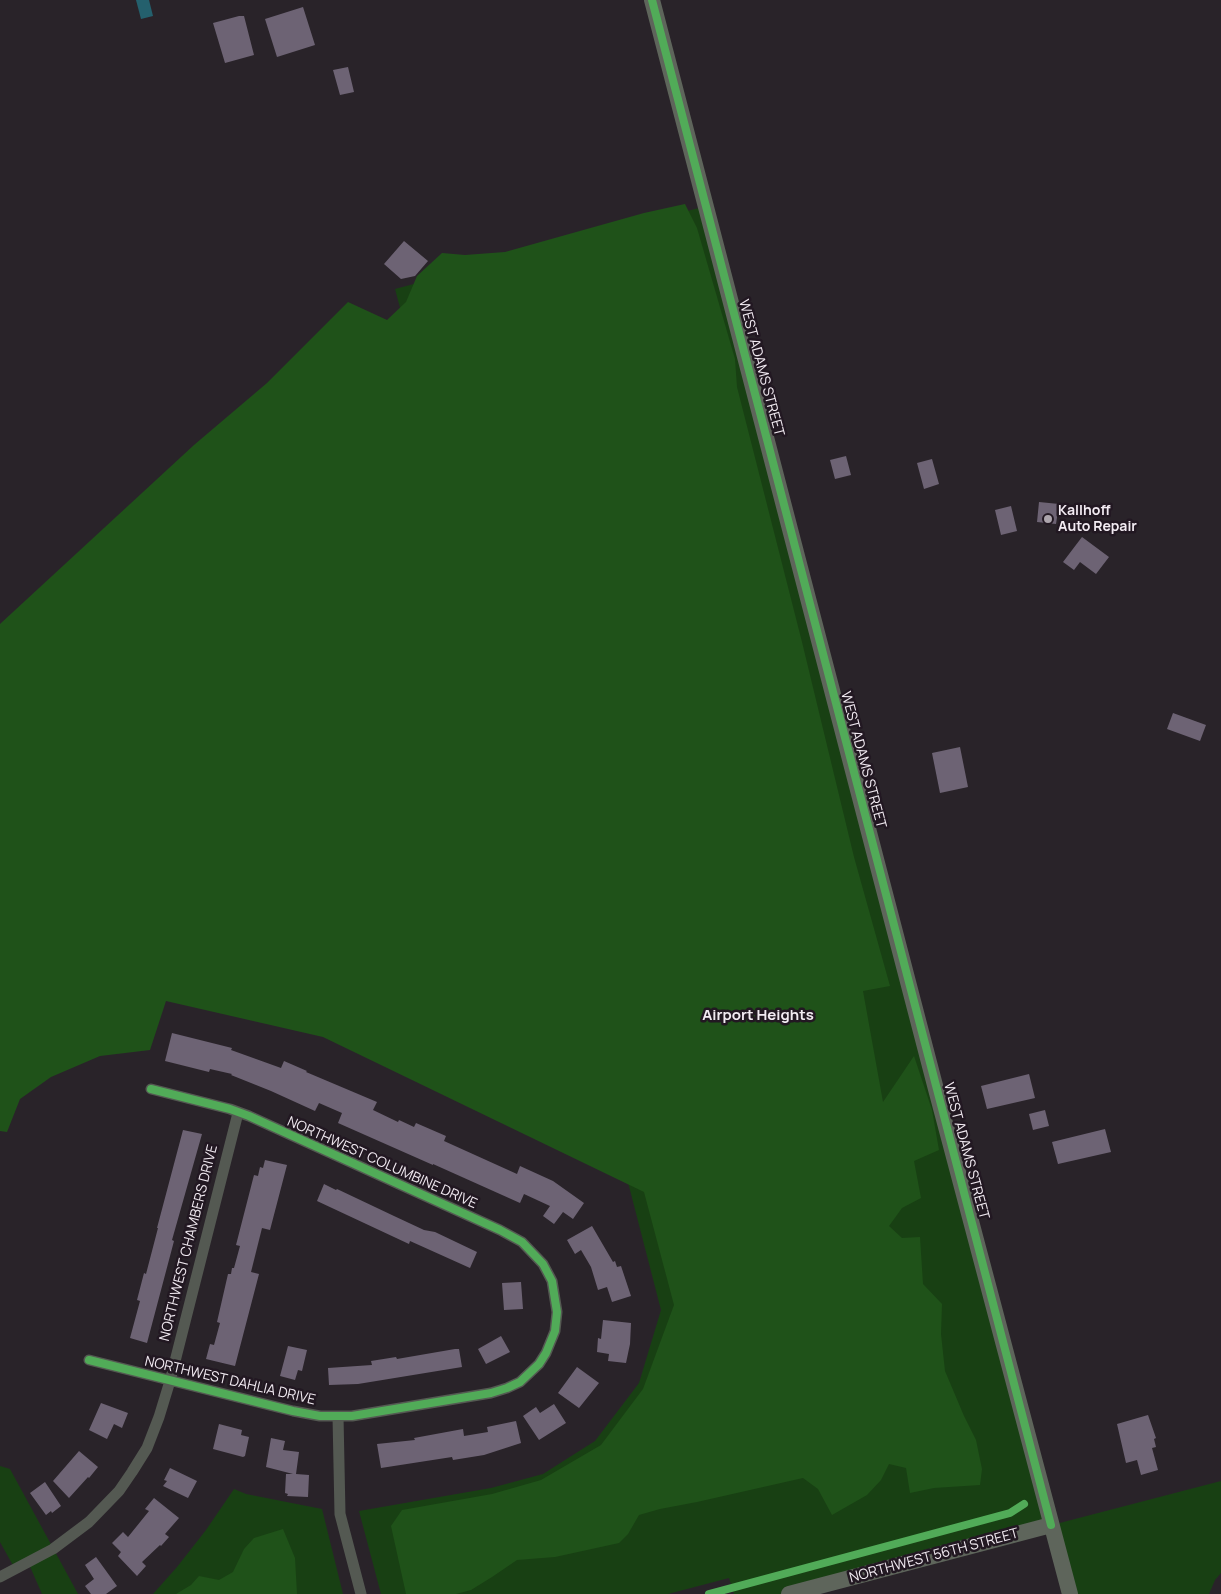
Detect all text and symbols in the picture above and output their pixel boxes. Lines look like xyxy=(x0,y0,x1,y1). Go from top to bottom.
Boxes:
street label: WEST ADAMS STREET xyxy=(735,298,787,438)
place label: Kallhoff Auto Repair xyxy=(1058,503,1137,536)
marker: Kallhoff Auto Repair xyxy=(1042,513,1054,525)
street label: WEST ADAMS STREET xyxy=(837,690,889,830)
district label: Airport Heights xyxy=(702,1007,814,1025)
street label: WEST ADAMS STREET xyxy=(940,1081,992,1221)
street label: NORTHWEST COLUMBINE DRIVE xyxy=(284,1113,480,1213)
street label: NORTHWEST CHAMBERS DRIVE xyxy=(156,1143,222,1343)
street label: NORTHWEST DAHLIA DRIVE xyxy=(143,1353,317,1409)
street label: NORTHWEST 56TH STREET xyxy=(848,1525,1020,1587)

